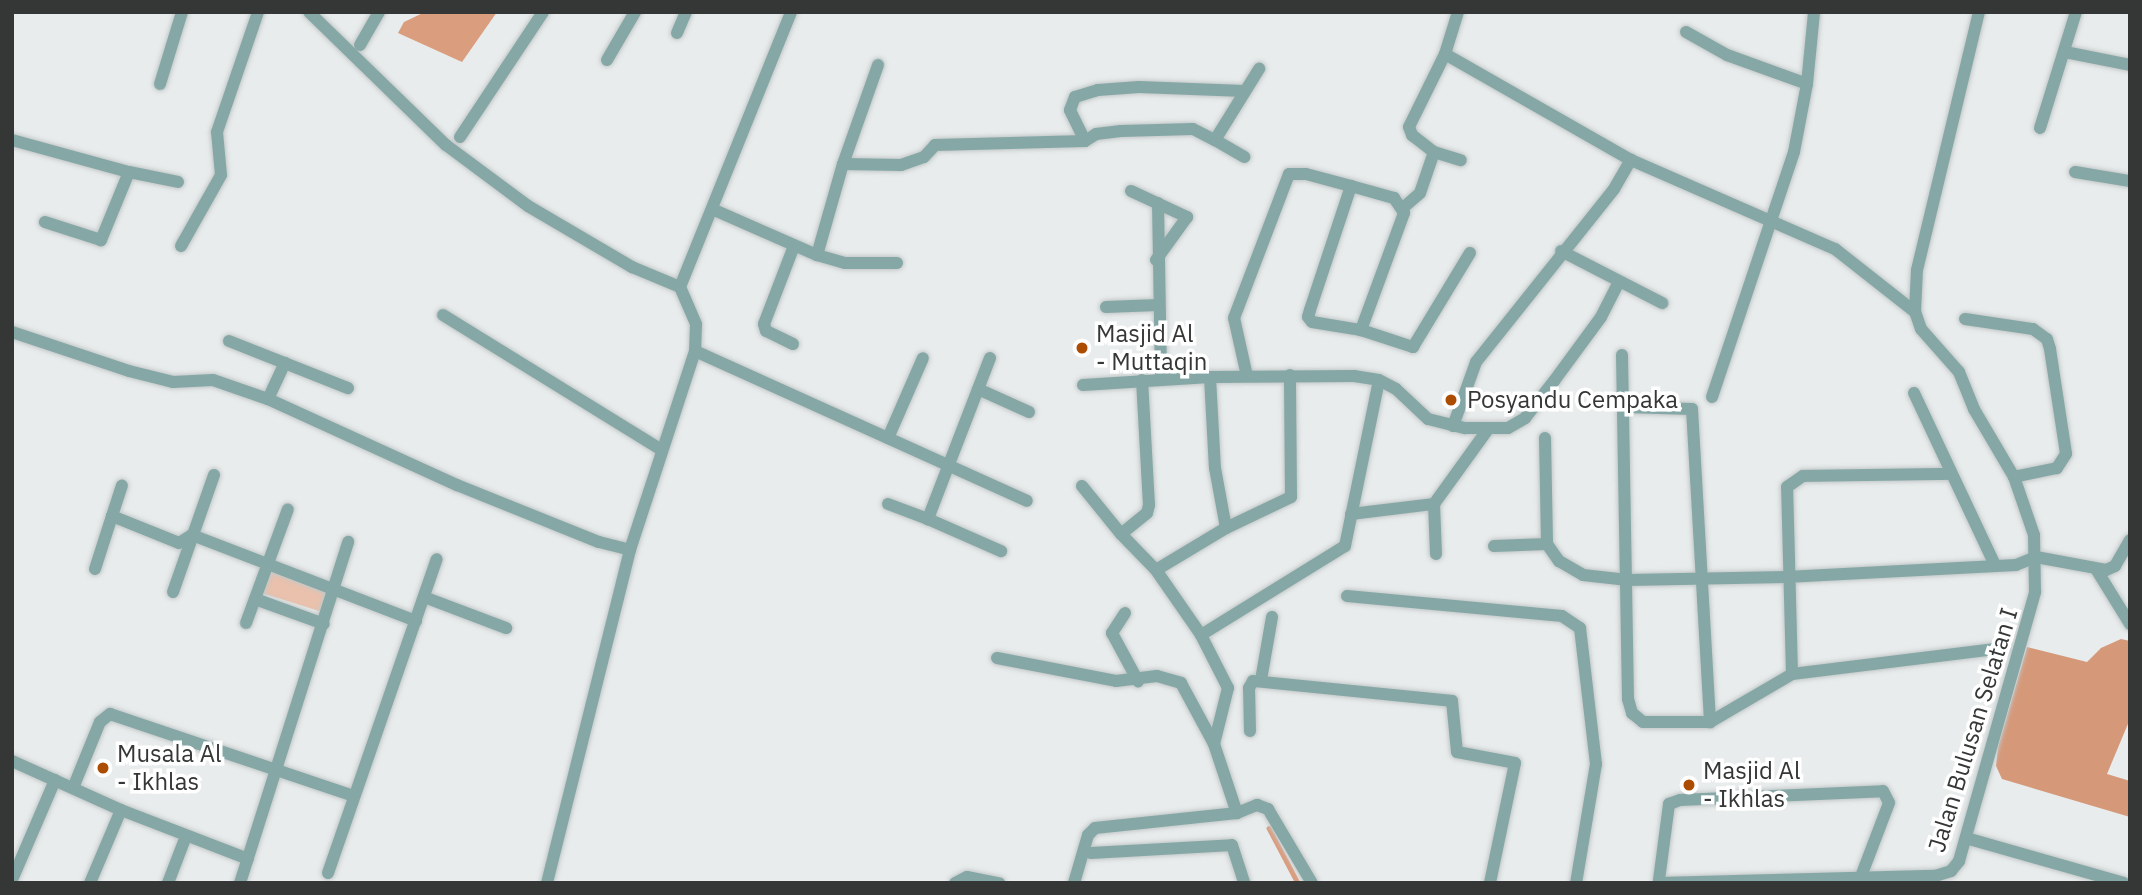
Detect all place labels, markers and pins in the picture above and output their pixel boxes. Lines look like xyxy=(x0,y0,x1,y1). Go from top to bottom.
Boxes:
place label: Masjid Al - Muttaqin xyxy=(1096,320,1207,376)
marker: Masjid Al - Muttaqin xyxy=(1074,340,1090,356)
place label: Posyandu Cempaka xyxy=(1467,386,1678,414)
marker: Posyandu Cempaka xyxy=(1441,390,1461,410)
place label: Musala Al - Ikhlas xyxy=(117,740,222,796)
place label: Masjid Al - Ikhlas xyxy=(1703,757,1800,813)
marker: Musala Al - Ikhlas xyxy=(95,760,111,776)
marker: Masjid Al - Ikhlas xyxy=(1681,777,1697,793)

